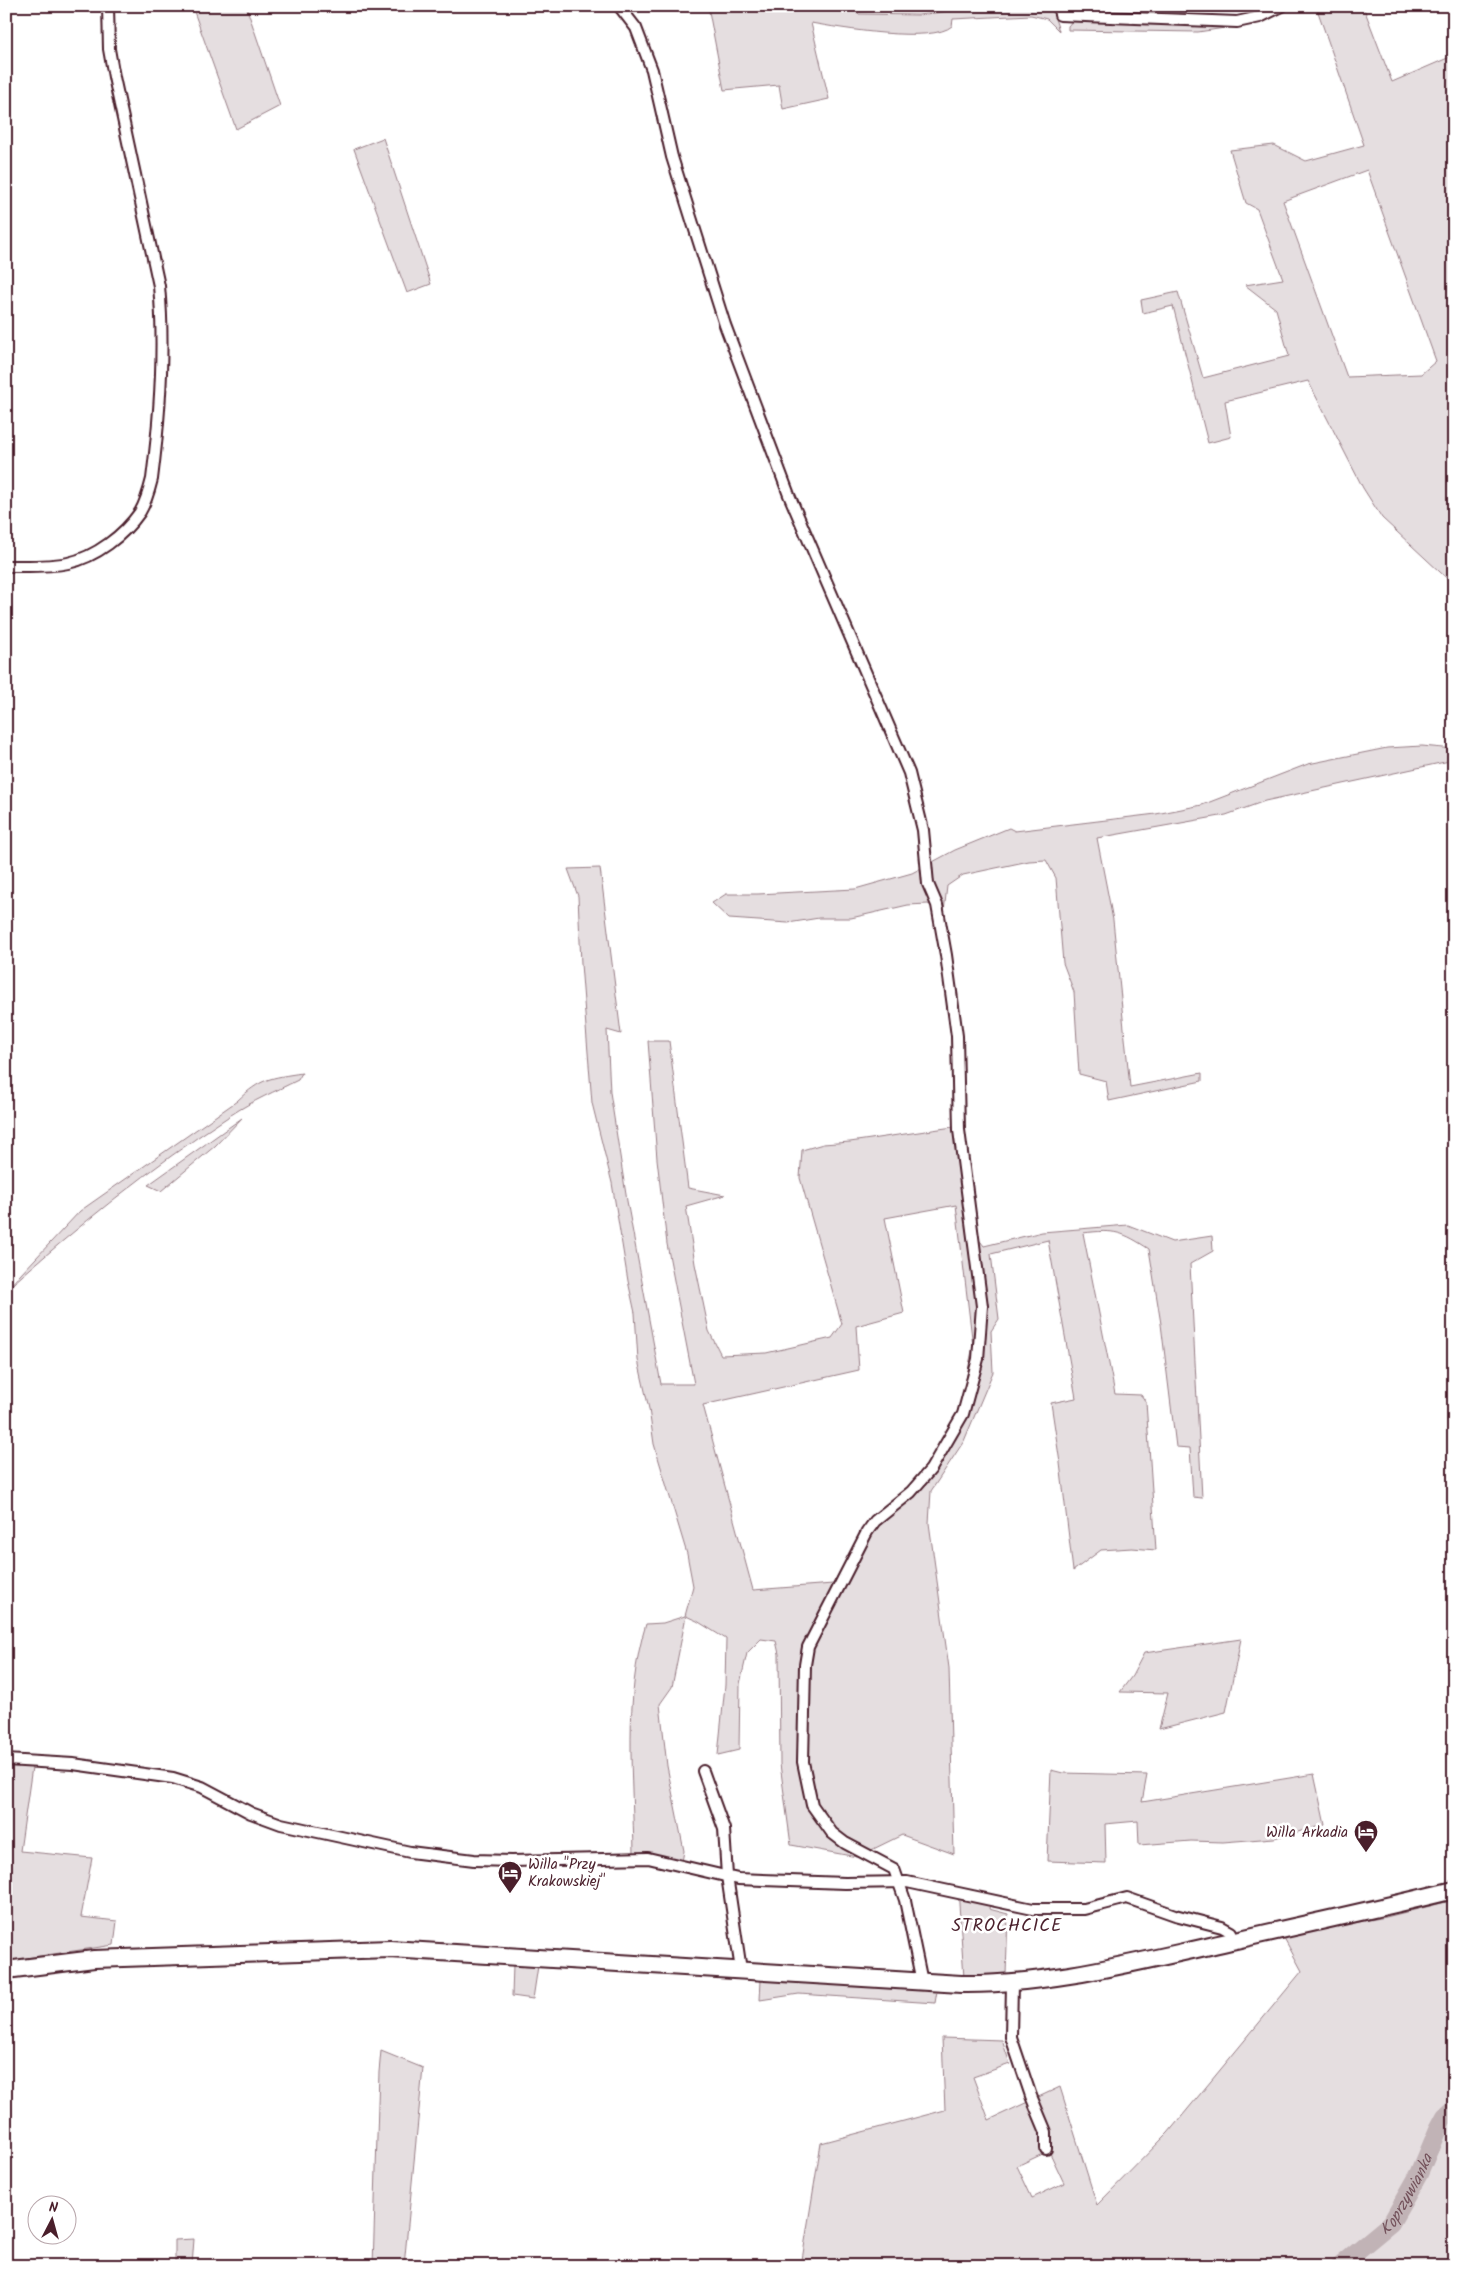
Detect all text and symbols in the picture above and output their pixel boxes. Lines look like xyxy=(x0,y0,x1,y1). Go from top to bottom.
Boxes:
hotel icon: Willa Arkadia xyxy=(1353,1819,1379,1853)
place label: Willa Arkadia xyxy=(1266,1821,1348,1845)
place label: Willa "Przy Krakowskiej" xyxy=(528,1853,605,1894)
hotel icon: Willa "Przy Krakowskiej" xyxy=(497,1860,523,1894)
district label: STROCHCICE xyxy=(951,1912,1063,1941)
water label: Koprzywianka xyxy=(1374,2149,1441,2242)
north arrow xyxy=(28,2194,78,2244)
text: N xyxy=(48,2197,59,2219)

